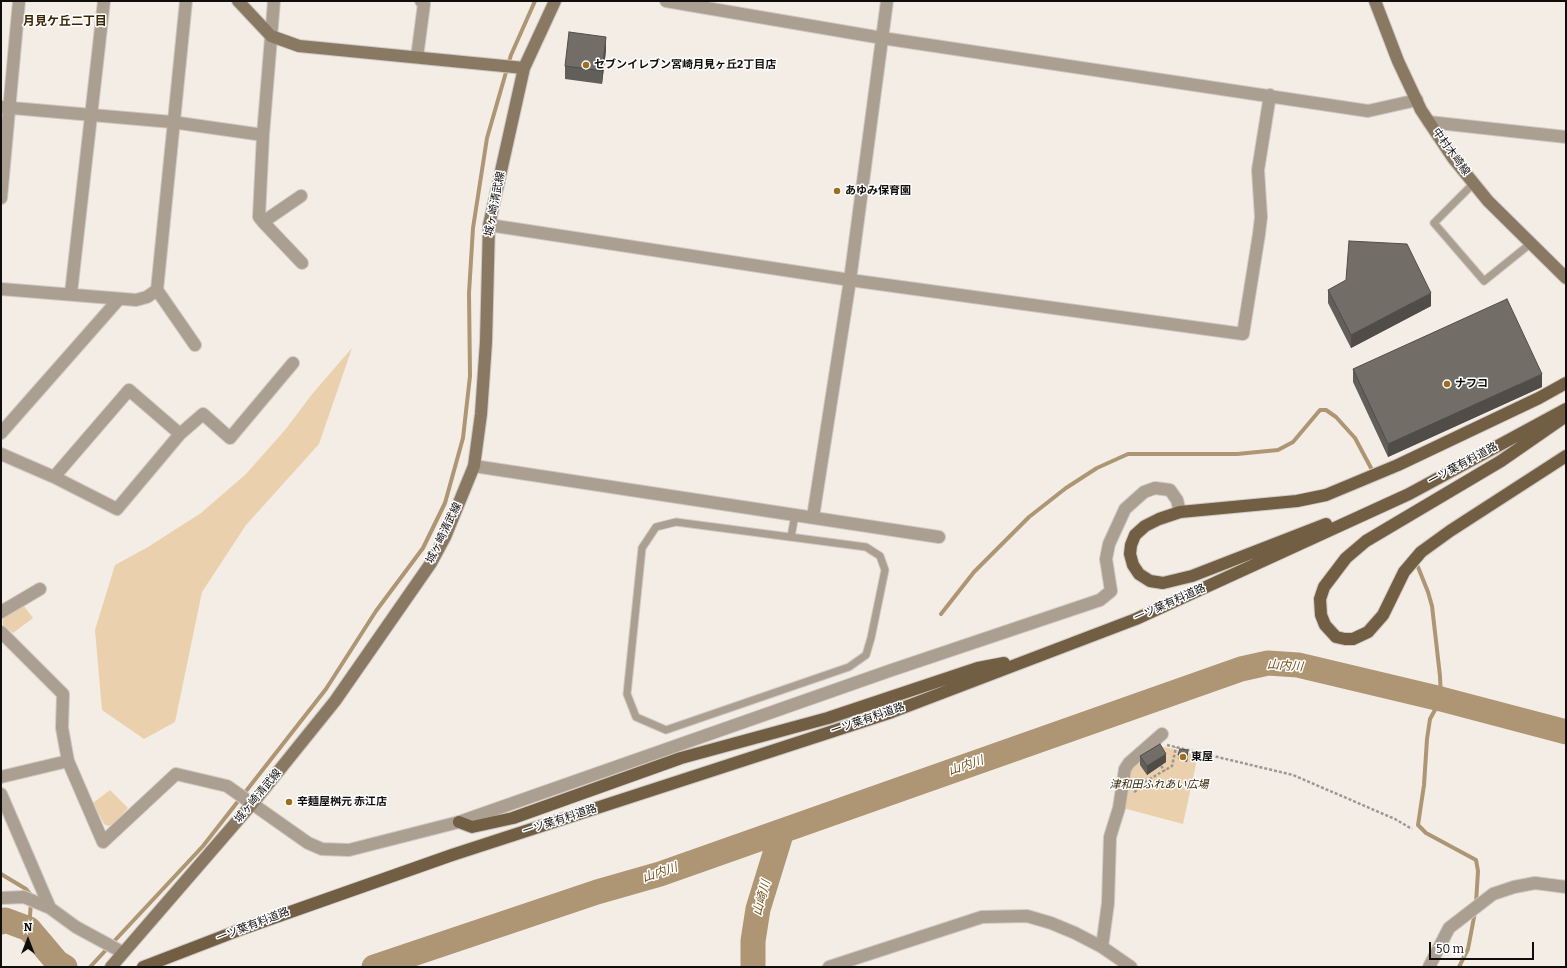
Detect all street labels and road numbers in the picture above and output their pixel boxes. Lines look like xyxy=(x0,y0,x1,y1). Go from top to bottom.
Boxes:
street label: 中村木崎線 xyxy=(1429,126,1473,178)
street label: 城ヶ崎清武線 xyxy=(482,170,508,238)
street label: 一ツ葉有料道路 xyxy=(1426,440,1500,488)
street label: 城ヶ崎清武線 xyxy=(424,500,464,566)
street label: 一ツ葉有料道路 xyxy=(1132,581,1208,625)
street label: 一ツ葉有料道路 xyxy=(829,700,907,738)
street label: 城ヶ崎清武線 xyxy=(232,766,284,826)
street label: 一ツ葉有料道路 xyxy=(521,802,599,838)
street label: 一ツ葉有料道路 xyxy=(215,905,291,945)

